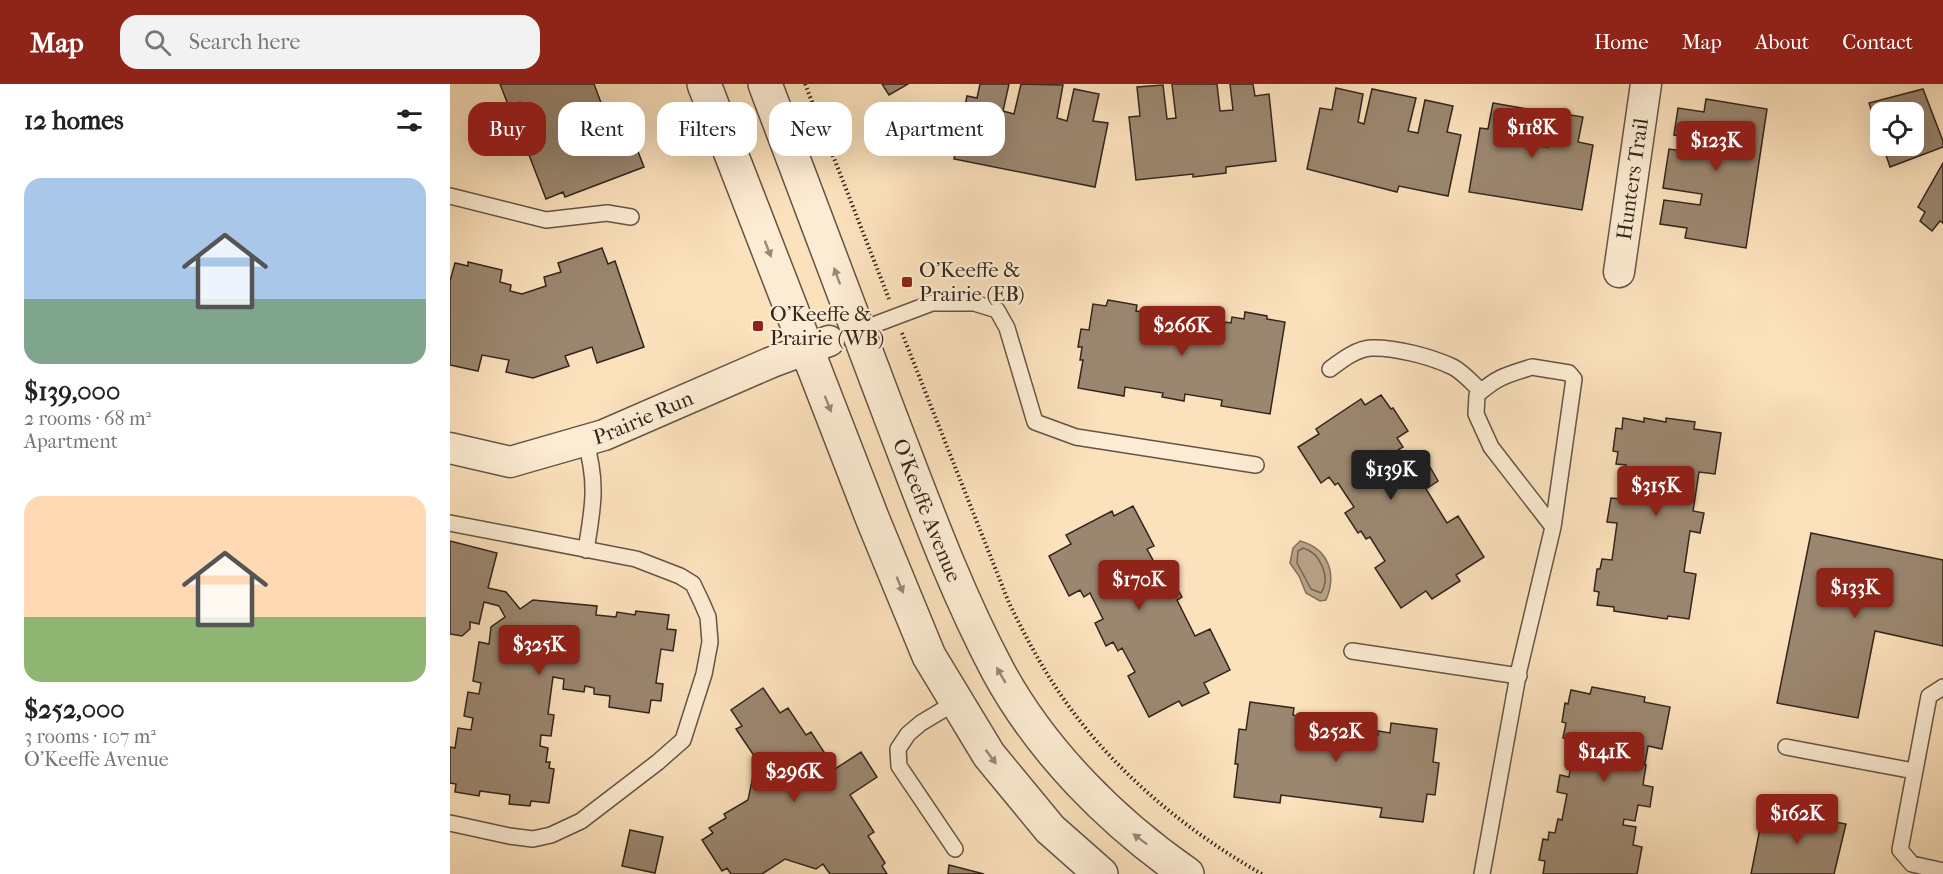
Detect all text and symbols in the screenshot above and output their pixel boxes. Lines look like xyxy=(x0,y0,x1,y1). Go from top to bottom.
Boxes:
search box xyxy=(120,15,540,69)
text: Map xyxy=(30,26,84,59)
icon: search xyxy=(141,26,174,59)
text: Search here xyxy=(189,29,300,55)
text: Home xyxy=(1594,30,1649,54)
text: Map xyxy=(1682,30,1722,54)
text: About xyxy=(1755,30,1809,54)
text: Contact xyxy=(1842,30,1913,54)
chip: Buy xyxy=(468,102,546,156)
chip: Rent xyxy=(558,102,645,156)
chip: Filters xyxy=(657,102,757,156)
chip: New xyxy=(769,102,852,156)
chip: Apartment xyxy=(864,102,1005,156)
map controls xyxy=(1870,102,1924,156)
button: locate xyxy=(1870,102,1924,156)
icon: filters xyxy=(393,104,426,137)
text: 12 homes xyxy=(24,105,124,136)
pin: $118K xyxy=(1490,108,1574,159)
text: $118K xyxy=(1507,116,1557,139)
street label: Hunters Trail xyxy=(1612,116,1653,241)
pin: $123K xyxy=(1674,121,1758,172)
text: $123K xyxy=(1690,129,1742,152)
icon: home xyxy=(171,217,279,325)
one-way arrow xyxy=(764,240,774,258)
place label: O'Keeffe & Prairie (EB) xyxy=(919,258,1025,306)
one-way arrow xyxy=(831,267,841,285)
marker: O'Keeffe & Prairie (EB) xyxy=(900,275,914,289)
place label: O'Keeffe & Prairie (WB) xyxy=(770,302,884,350)
pin: $266K xyxy=(1140,306,1224,357)
text: $266K xyxy=(1153,314,1211,337)
marker: O'Keeffe & Prairie (WB) xyxy=(751,319,765,333)
text: $139,000 xyxy=(24,376,120,407)
street label: Prairie Run xyxy=(590,386,697,449)
one-way arrow xyxy=(824,395,834,413)
text: 2 rooms · 68 m² xyxy=(24,407,151,430)
text: Apartment xyxy=(24,430,118,453)
street label: O'Keeffe Avenue xyxy=(888,435,966,586)
pin: $139K xyxy=(1349,450,1433,501)
text: $139K xyxy=(1365,458,1417,481)
pin: $315K xyxy=(1614,466,1698,517)
text: $315K xyxy=(1631,474,1681,497)
icon: home xyxy=(171,535,279,643)
pin: $170K xyxy=(1097,560,1181,611)
text: $170K xyxy=(1112,568,1166,591)
pin: $133K xyxy=(1813,568,1897,619)
text: $133K xyxy=(1830,576,1880,599)
one-way arrow xyxy=(895,577,905,595)
pin: $325K xyxy=(497,625,581,676)
text: $325K xyxy=(513,633,565,656)
one-way arrow xyxy=(996,667,1007,683)
text: $252,000 xyxy=(24,694,125,725)
pin: $252K xyxy=(1294,712,1378,763)
text: $252K xyxy=(1309,720,1363,743)
text: 3 rooms · 107 m² xyxy=(24,725,156,748)
pin: $141K xyxy=(1562,732,1646,783)
text: $141K xyxy=(1578,740,1630,763)
text: O'Keeffe Avenue xyxy=(24,748,169,771)
one-way arrow xyxy=(985,748,997,764)
pin: $296K xyxy=(752,752,836,803)
text: $296K xyxy=(765,760,823,783)
pin: $162K xyxy=(1755,794,1839,845)
text: $162K xyxy=(1770,802,1824,825)
one-way arrow xyxy=(1133,833,1148,845)

